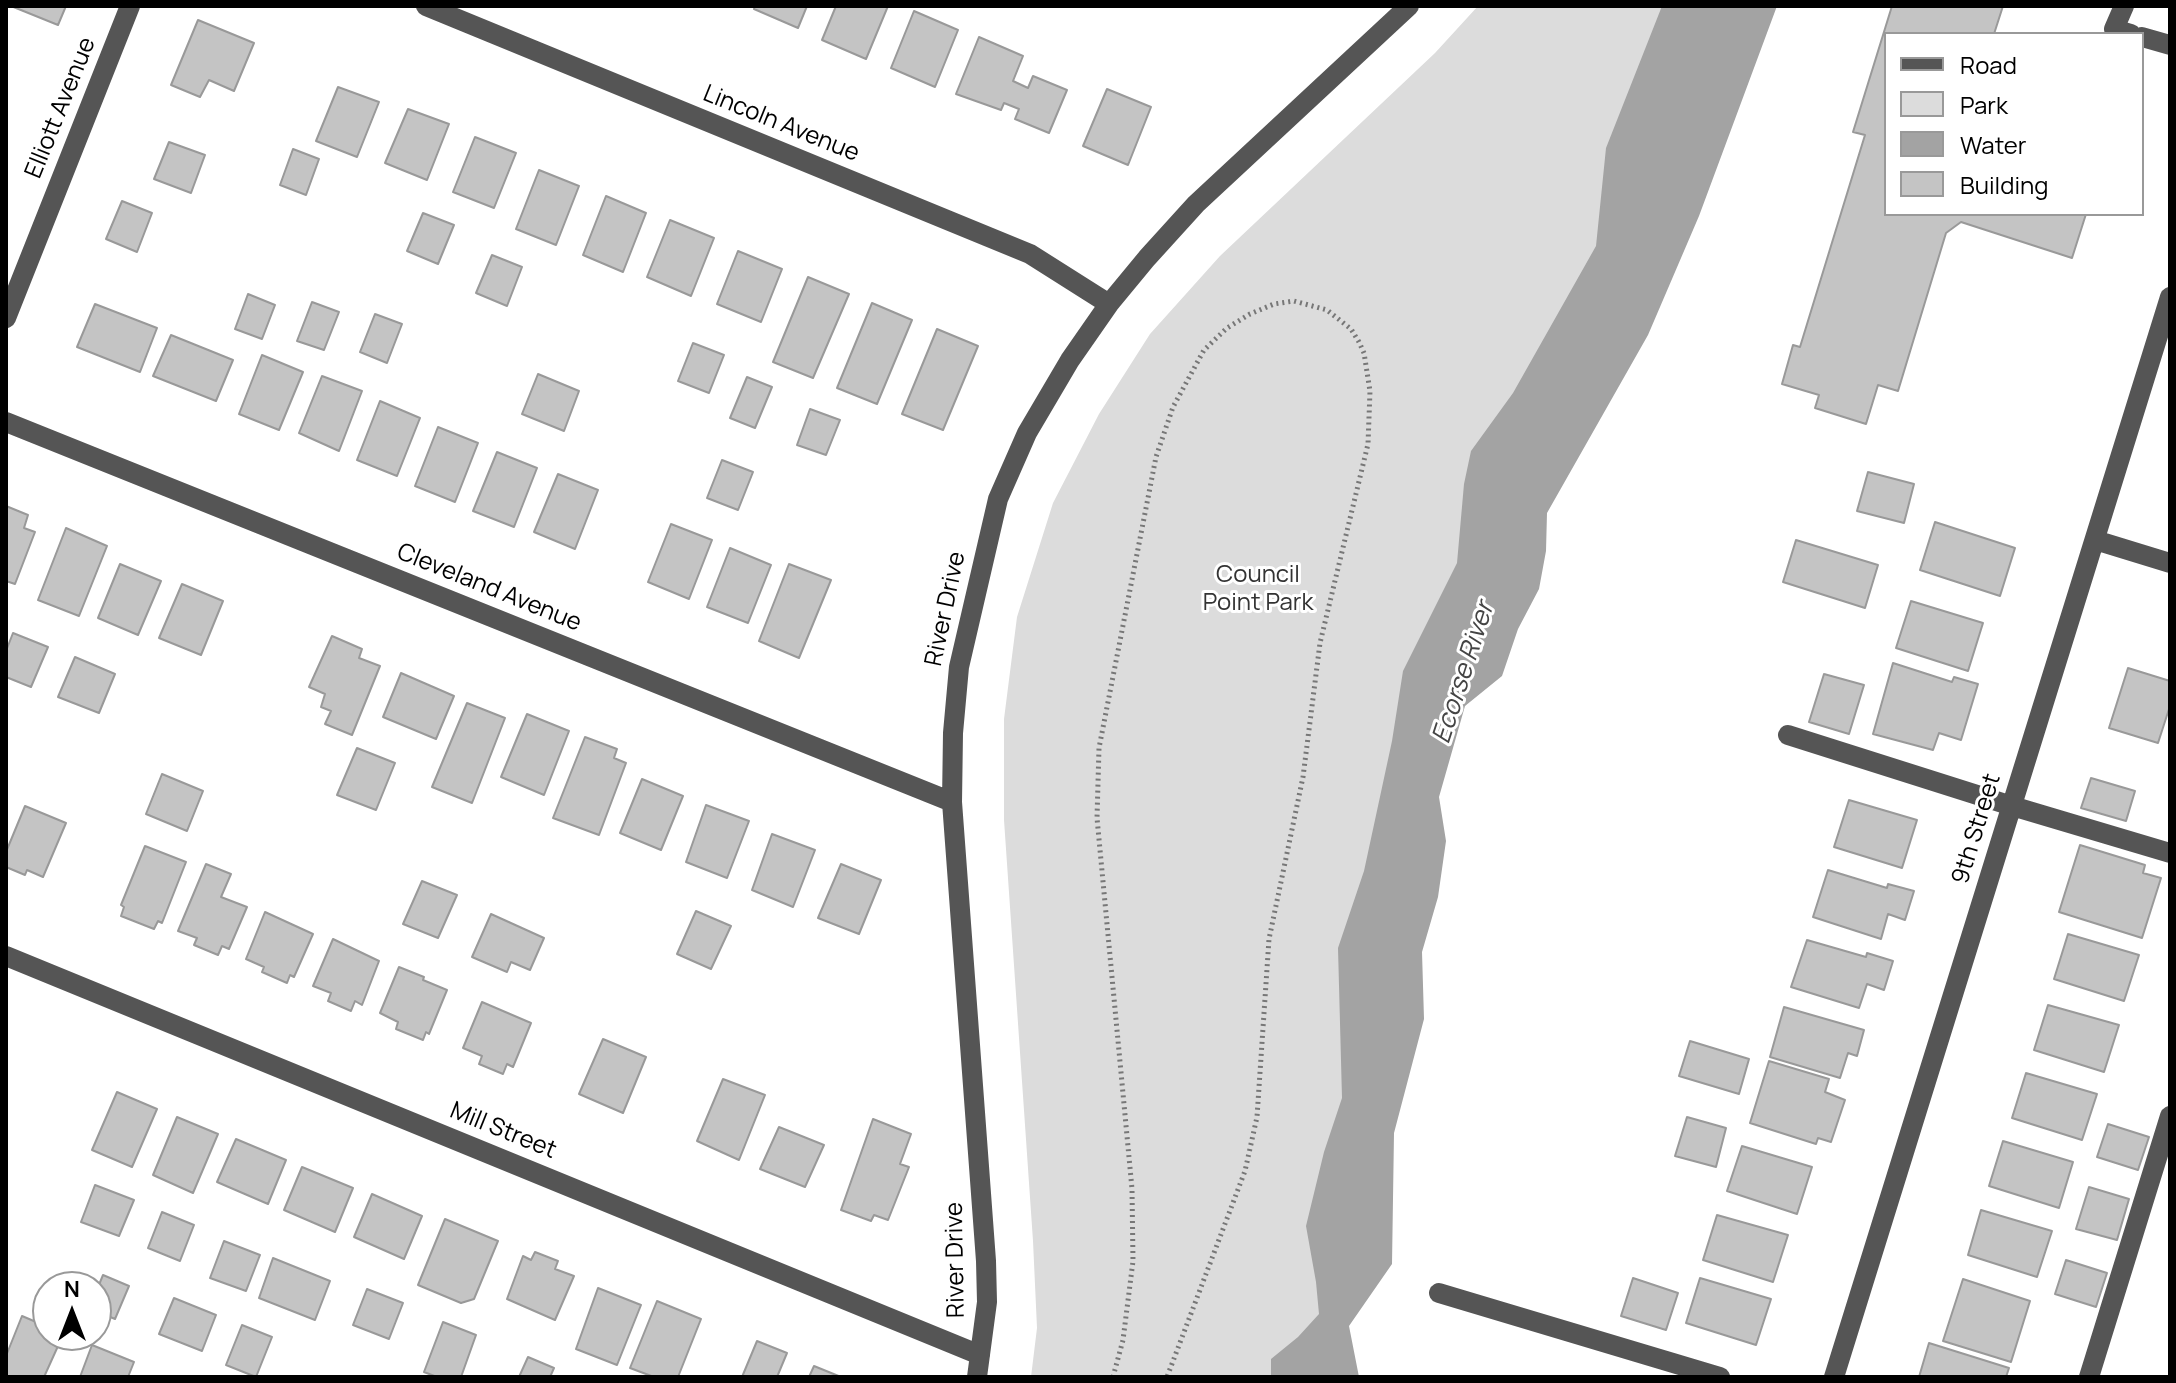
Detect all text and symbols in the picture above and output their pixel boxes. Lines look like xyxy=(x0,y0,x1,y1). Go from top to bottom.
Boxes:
legend xyxy=(1884,32,2144,216)
street label: Elliott Avenue xyxy=(20,33,102,183)
text: Road xyxy=(1960,48,2017,81)
street label: Lincoln Avenue xyxy=(699,80,863,168)
text: Park xyxy=(1960,88,2008,121)
text: Water xyxy=(1960,128,2027,161)
text: Building xyxy=(1960,168,2048,201)
street label: Cleveland Avenue xyxy=(393,538,585,638)
street label: River Drive xyxy=(920,549,972,669)
park label: Council Point Park xyxy=(1203,561,1313,617)
water label: Ecorse River xyxy=(1426,598,1502,748)
street label: 9th Street xyxy=(1947,770,2007,888)
street label: Mill Street xyxy=(446,1097,560,1165)
street label: River Drive xyxy=(941,1202,971,1318)
north arrow xyxy=(32,1271,112,1351)
text: N xyxy=(64,1274,80,1304)

